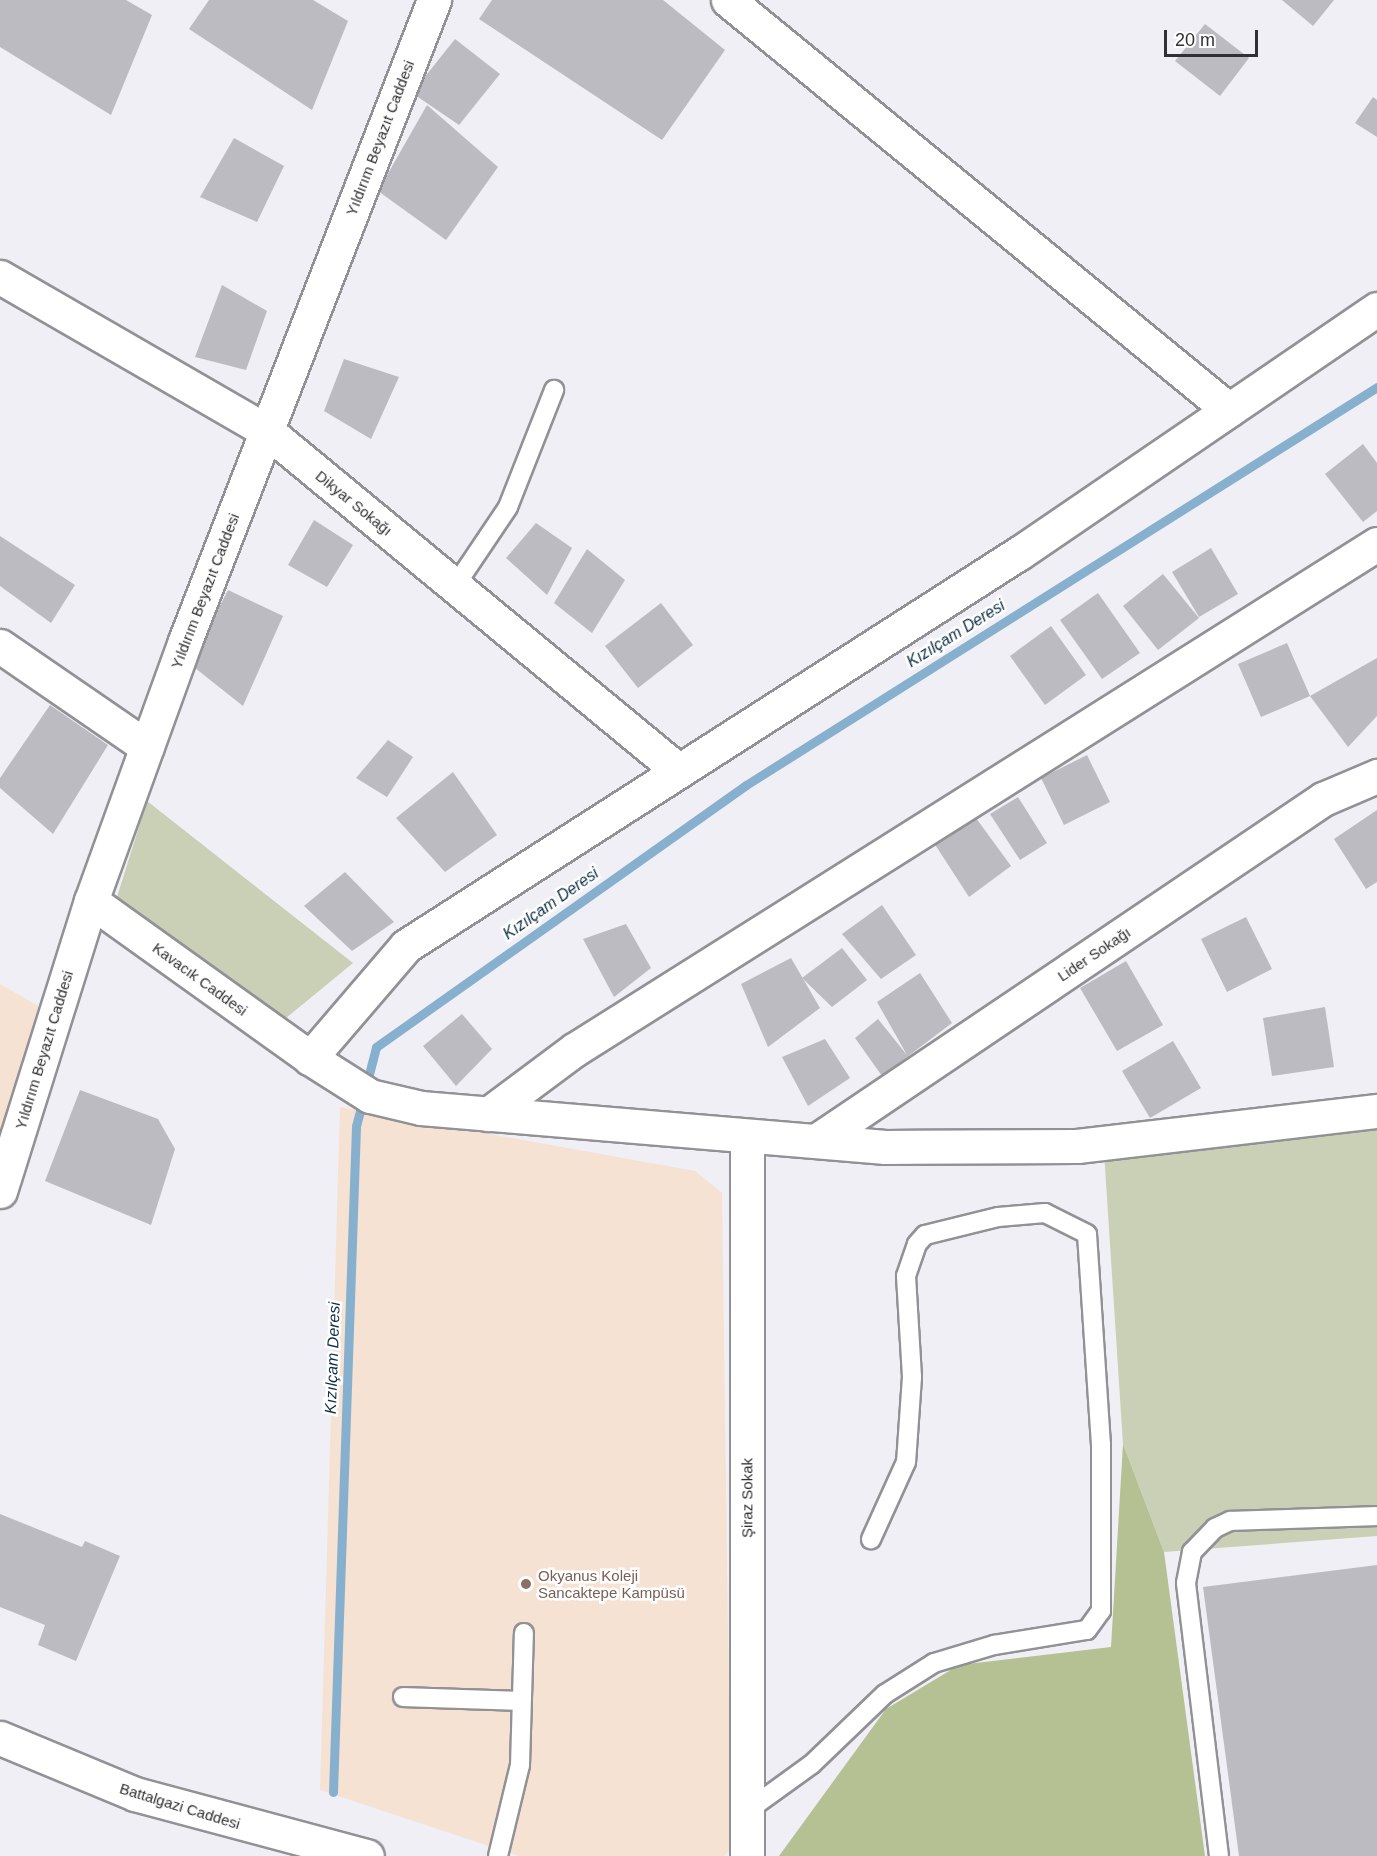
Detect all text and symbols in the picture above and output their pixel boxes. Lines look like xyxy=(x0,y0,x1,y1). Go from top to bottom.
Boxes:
scale bar xyxy=(1167,18,1262,56)
text: 20 m xyxy=(1175,30,1215,50)
street label: Yıldırım Beyazıt Caddesi xyxy=(342,58,418,218)
street label: Dikyar Sokağı xyxy=(312,467,396,539)
street label: Yıldırım Beyazıt Caddesi xyxy=(167,511,243,671)
water label: Kızılçam Deresi xyxy=(903,596,1009,672)
water label: Kızılçam Deresi xyxy=(500,864,602,944)
street label: Lider Sokağı xyxy=(1054,923,1134,985)
street label: Kavacık Caddesi xyxy=(149,939,251,1019)
street label: Yıldırım Beyazıt Caddesi xyxy=(11,968,77,1132)
water label: Kızılçam Deresi xyxy=(321,1302,345,1414)
street label: Şiraz Sokak xyxy=(738,1458,756,1538)
place label: Okyanus Koleji Sancaktepe Kampüsü xyxy=(538,1566,685,1601)
marker: Okyanus Koleji Sancaktepe Kampüsü xyxy=(519,1577,533,1591)
street label: Battalgazi Caddesi xyxy=(118,1779,242,1833)

